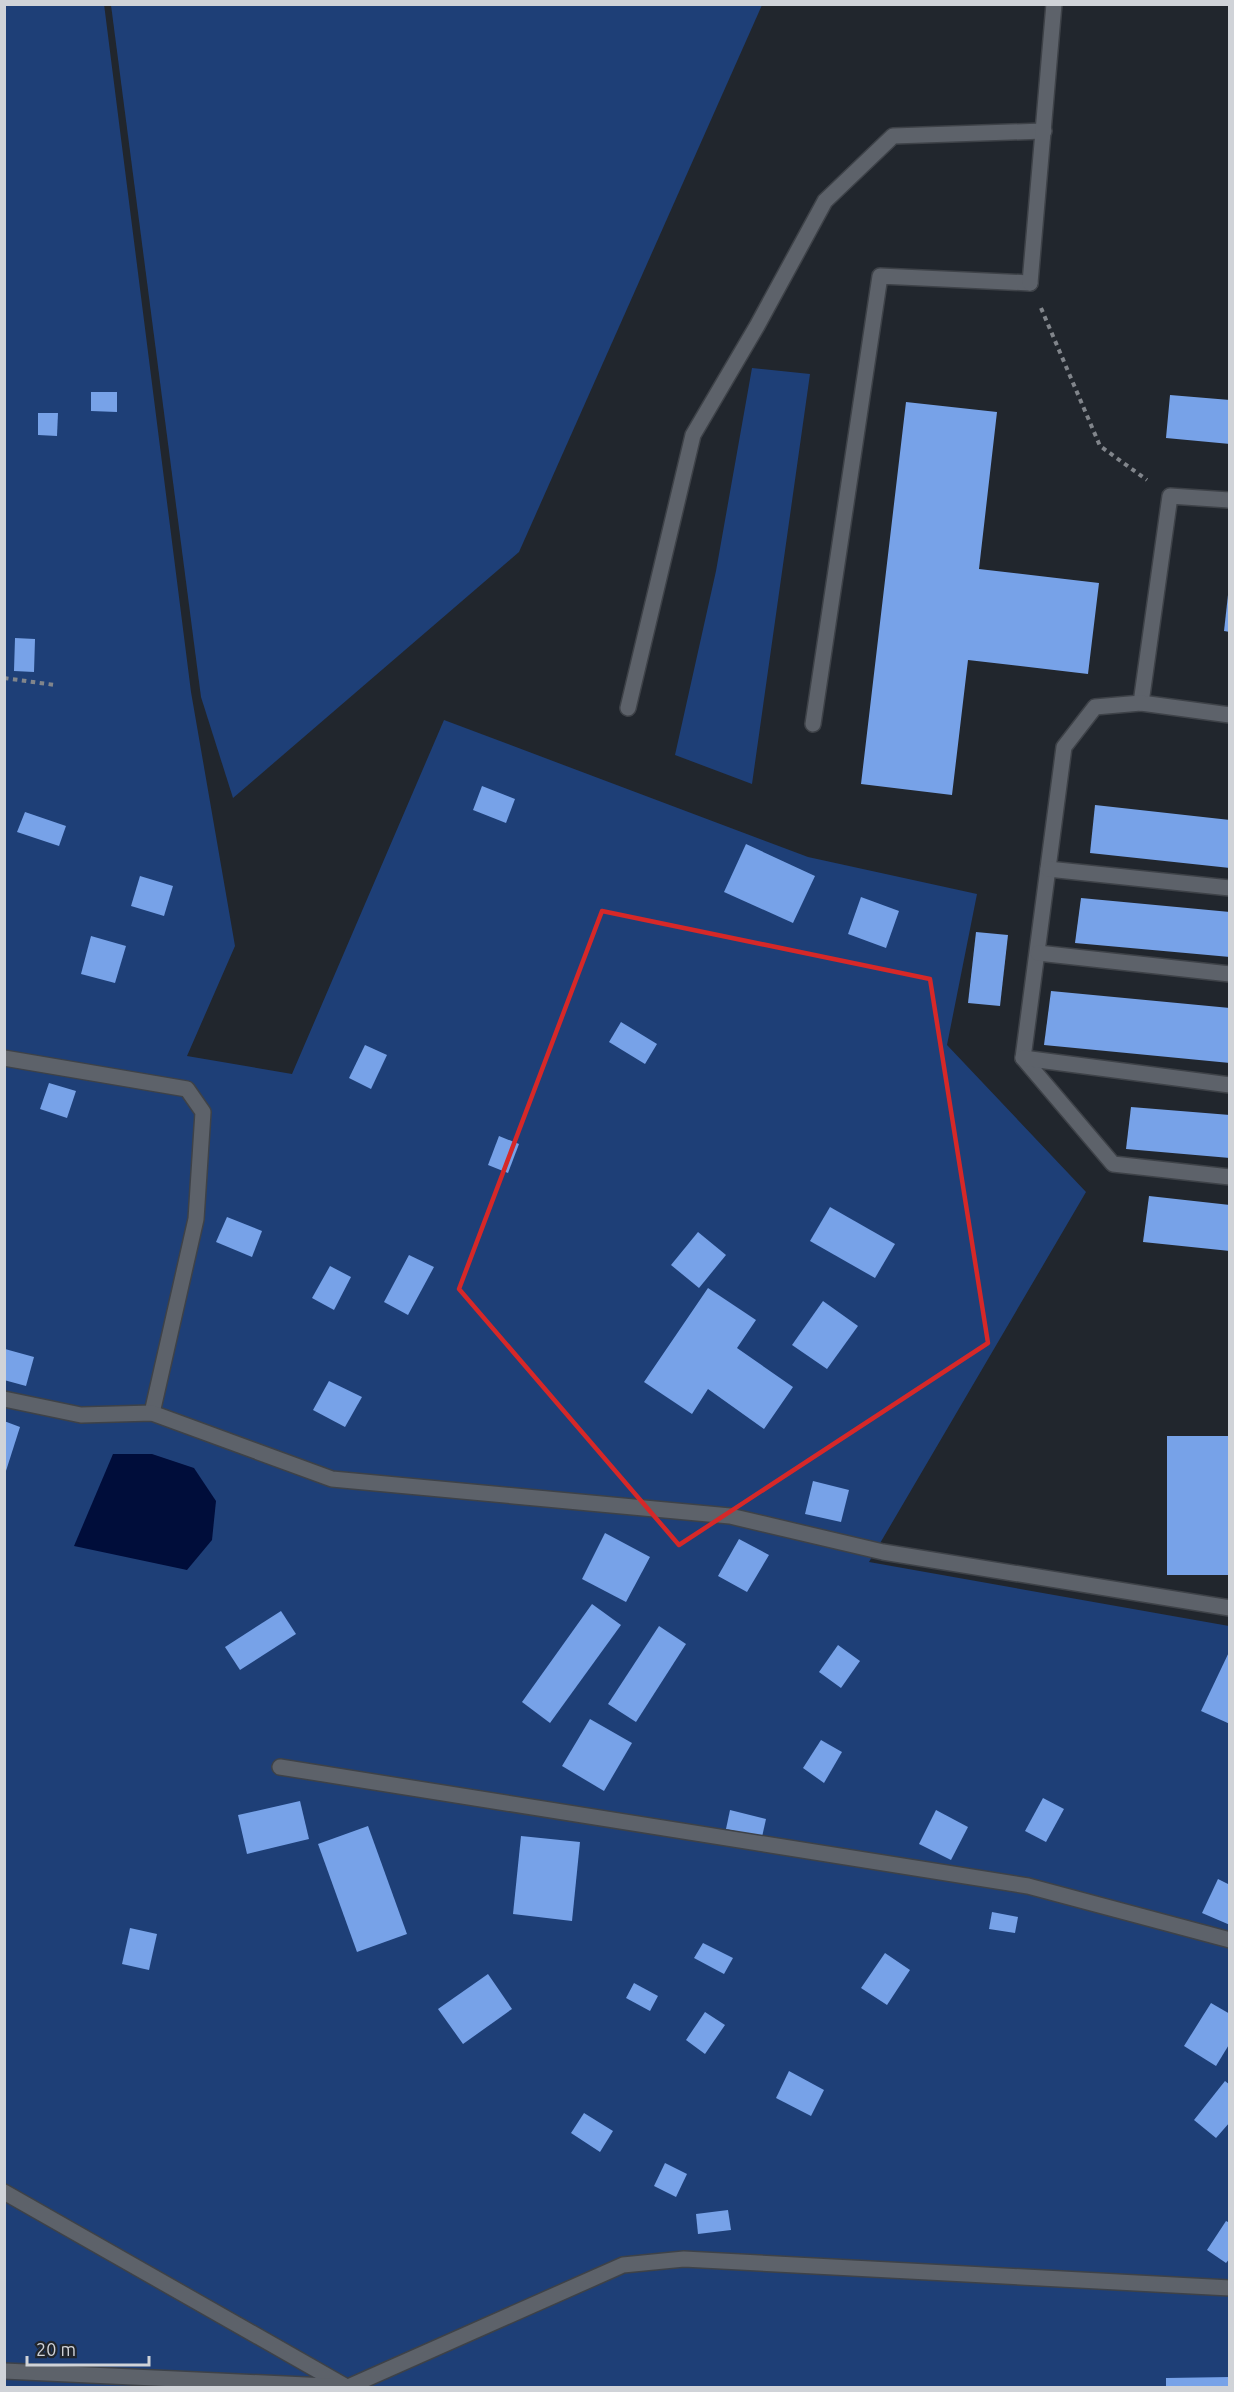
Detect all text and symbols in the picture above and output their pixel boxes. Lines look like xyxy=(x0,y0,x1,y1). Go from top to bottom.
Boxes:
scale bar xyxy=(27,2329,148,2367)
text: 20 m xyxy=(36,2339,76,2359)

